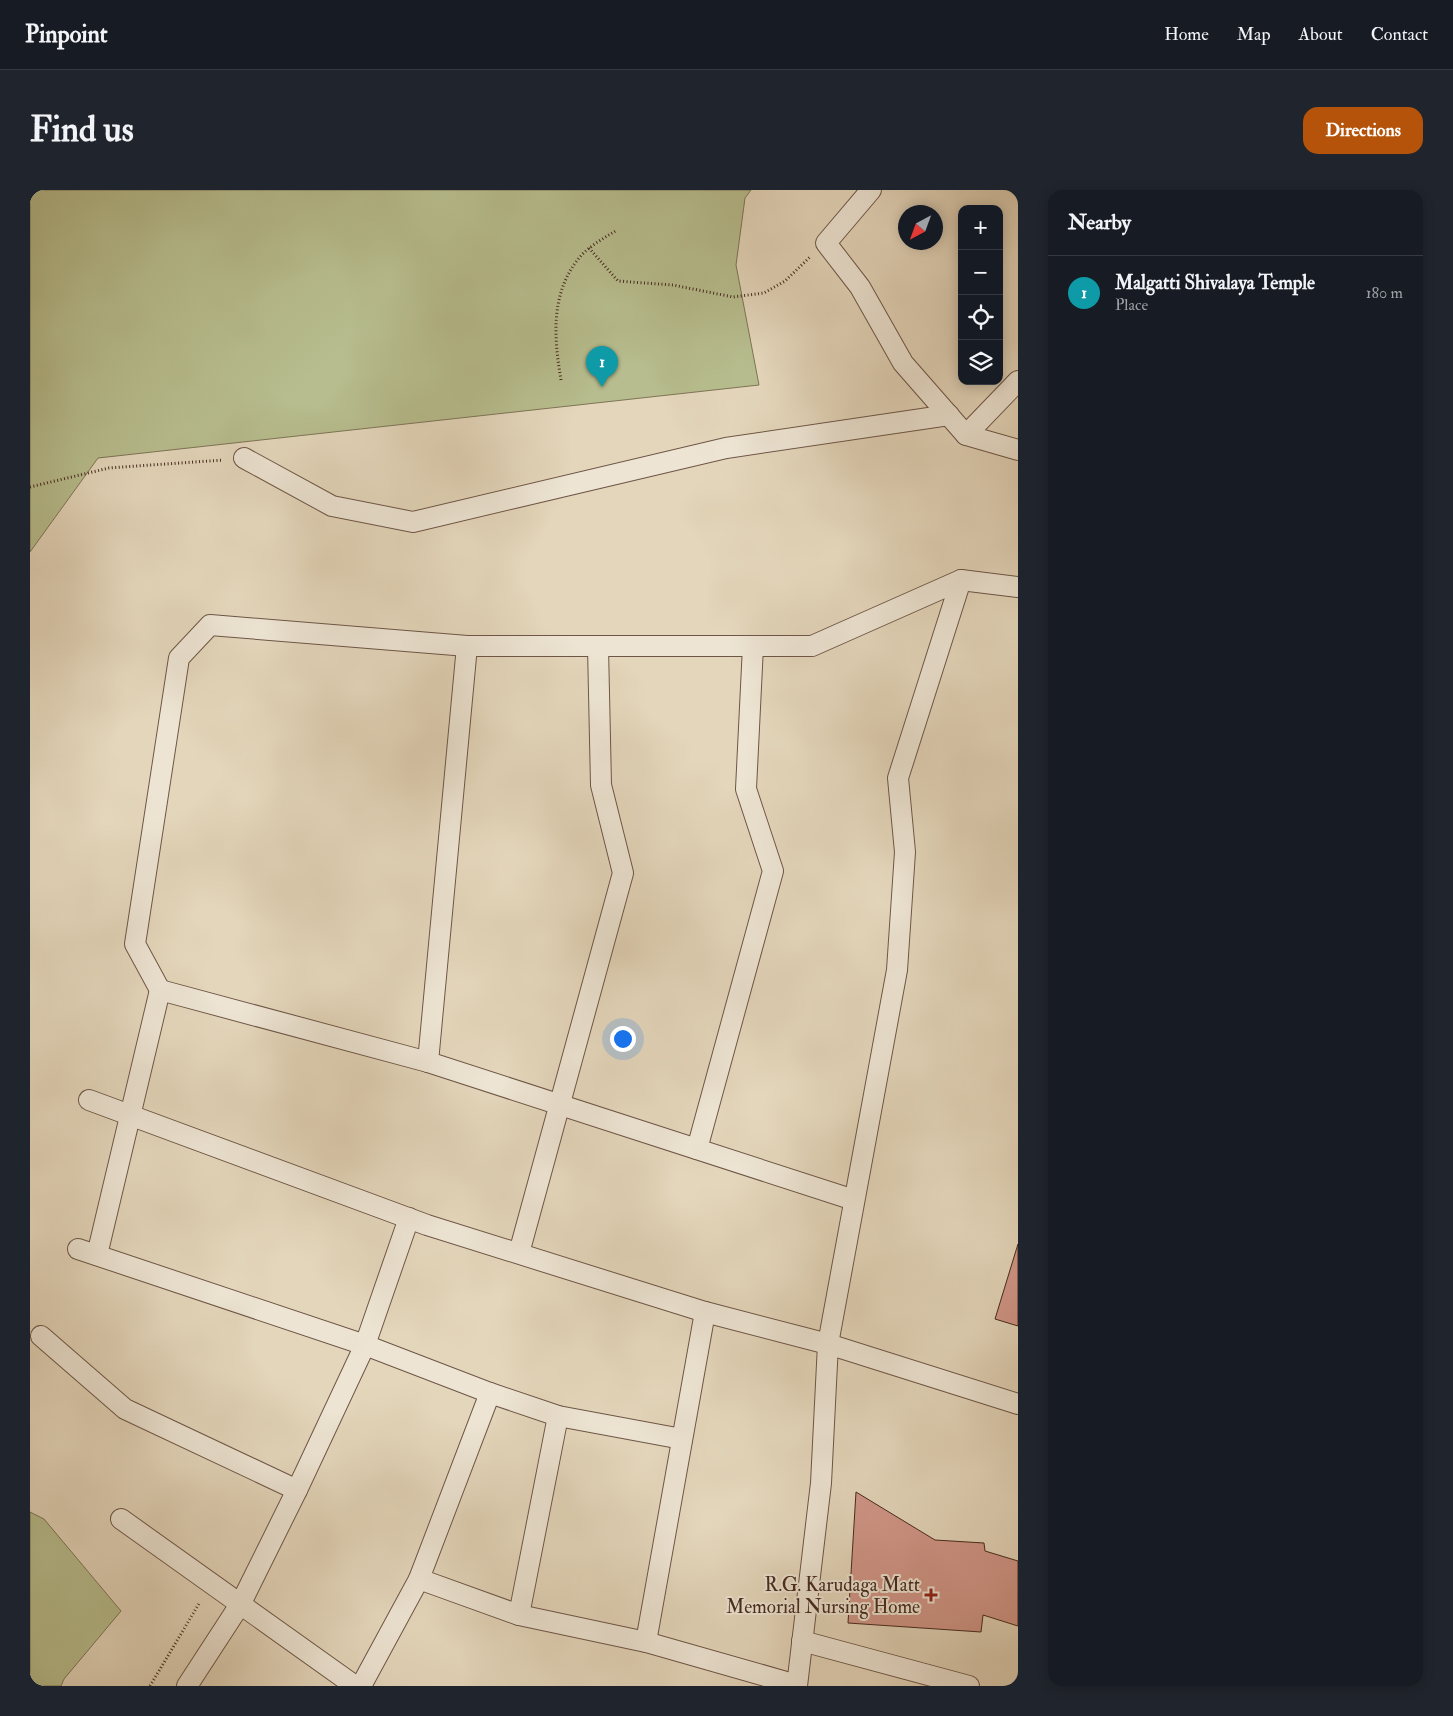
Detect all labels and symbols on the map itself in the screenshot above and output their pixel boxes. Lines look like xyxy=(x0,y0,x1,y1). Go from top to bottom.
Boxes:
north arrow xyxy=(898,205,943,250)
pin: 1 xyxy=(586,346,618,387)
your location xyxy=(610,1026,636,1052)
place label: R.G. Karudaga Matt Memorial Nursing Home xyxy=(726,1573,920,1619)
marker: R.G. Karudaga Matt Memorial Nursing Home xyxy=(924,1588,938,1602)

